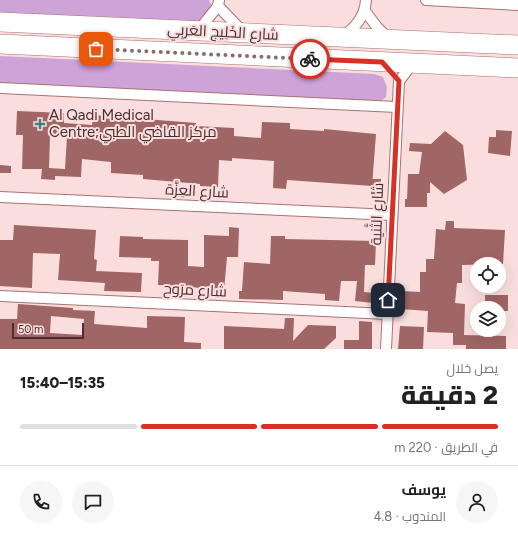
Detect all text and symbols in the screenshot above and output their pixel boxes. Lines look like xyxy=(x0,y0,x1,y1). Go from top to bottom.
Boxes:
street label: شارع الخَلِيج العَربِي xyxy=(167,20,279,47)
pin xyxy=(79,32,113,66)
icon: bag xyxy=(85,38,107,60)
courier xyxy=(290,39,330,79)
icon: bike xyxy=(299,48,321,70)
place label: Al Qadi Medical Centre;مركز القاضي الطبي xyxy=(49,106,217,144)
marker: Al Qadi Medical Centre;مركز القاضي الطبي xyxy=(34,118,46,130)
street label: شارع العِزَّة xyxy=(165,180,229,204)
street label: شارع الثَّنية xyxy=(364,182,389,246)
map controls xyxy=(470,257,506,337)
button: locate xyxy=(470,257,506,293)
street label: شارع مرَوح xyxy=(163,279,227,303)
pin xyxy=(371,283,405,317)
icon: home xyxy=(377,289,399,311)
button: layers xyxy=(470,301,506,337)
scale bar xyxy=(12,321,84,340)
text: 50 m xyxy=(18,323,43,336)
text: يصل خلال xyxy=(447,361,498,376)
text: 15:35–15:40 xyxy=(20,374,105,392)
text: 2 دقيقة xyxy=(401,379,498,411)
text: في الطريق · 220 m xyxy=(394,440,498,455)
button: phone xyxy=(20,481,62,523)
button: chat xyxy=(72,481,114,523)
text: يوسف xyxy=(401,481,446,499)
button: person xyxy=(456,481,498,523)
text: المندوب · 4.8 xyxy=(374,509,446,524)

